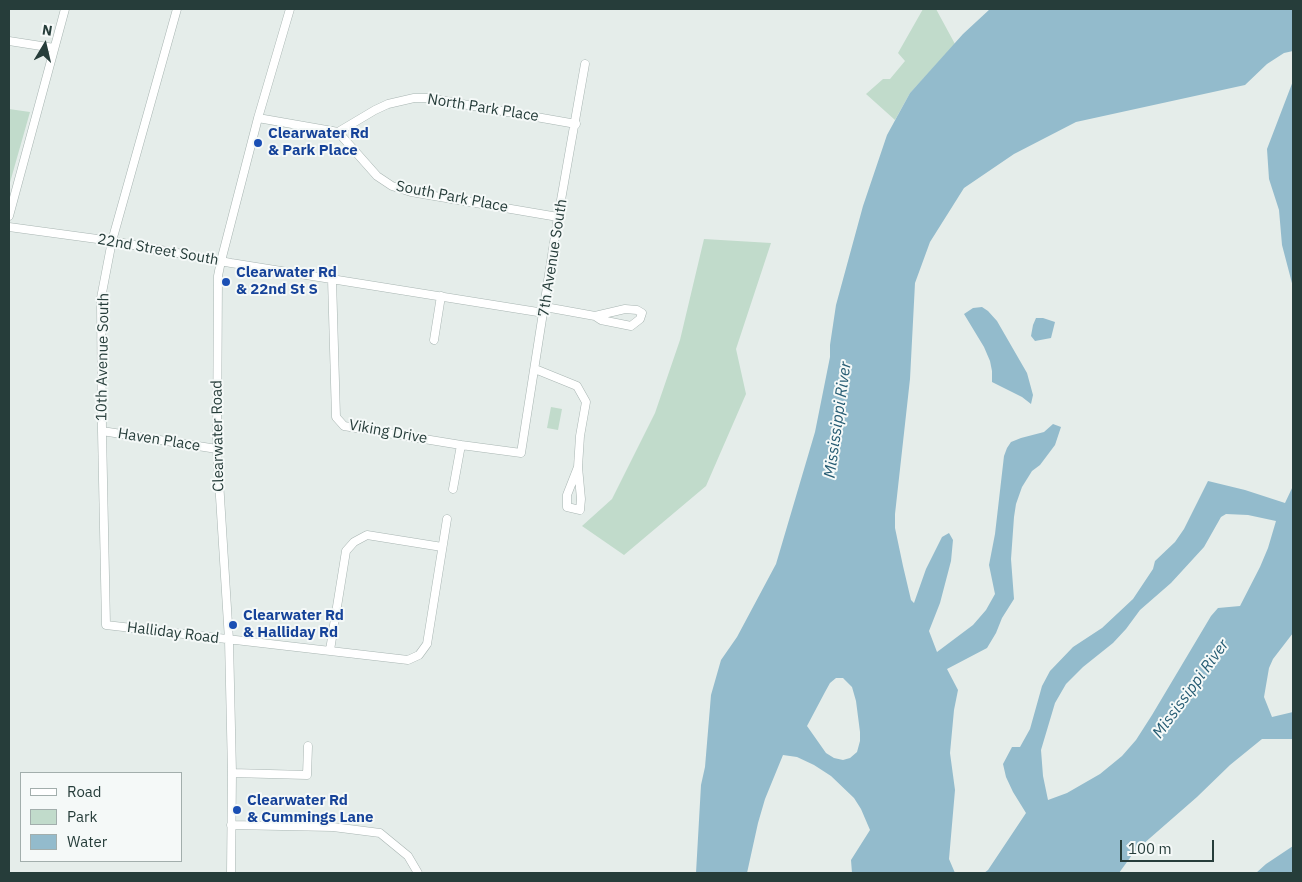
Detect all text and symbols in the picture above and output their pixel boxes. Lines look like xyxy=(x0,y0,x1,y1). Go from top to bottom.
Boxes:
north arrow xyxy=(20,20,70,70)
text: N xyxy=(41,21,54,40)
street label: North Park Place xyxy=(426,90,540,126)
place label: Clearwater Rd & Park Place xyxy=(268,125,369,160)
marker: Clearwater Rd & Park Place xyxy=(252,137,264,149)
street label: South Park Place xyxy=(394,177,510,217)
street label: 7th Avenue South xyxy=(535,198,571,318)
street label: 22nd Street South xyxy=(96,230,220,270)
place label: Clearwater Rd & 22nd St S xyxy=(236,264,337,299)
marker: Clearwater Rd & 22nd St S xyxy=(220,276,232,288)
street label: 10th Avenue South xyxy=(93,293,113,421)
water label: Mississippi River xyxy=(820,361,856,479)
street label: Clearwater Road xyxy=(208,380,228,492)
street label: Viking Drive xyxy=(347,416,429,448)
street label: Haven Place xyxy=(117,425,201,455)
place label: Clearwater Rd & Halliday Rd xyxy=(243,607,344,642)
street label: Halliday Road xyxy=(126,618,220,648)
marker: Clearwater Rd & Halliday Rd xyxy=(227,619,239,631)
water label: Mississippi River xyxy=(1149,636,1233,742)
legend xyxy=(20,772,182,862)
text: Road xyxy=(67,782,102,801)
place label: Clearwater Rd & Cummings Lane xyxy=(247,792,373,827)
marker: Clearwater Rd & Cummings Lane xyxy=(231,804,243,816)
text: Park xyxy=(67,807,97,826)
scale bar xyxy=(1122,830,1216,862)
text: Water xyxy=(67,832,107,851)
text: 100 m xyxy=(1128,839,1172,858)

